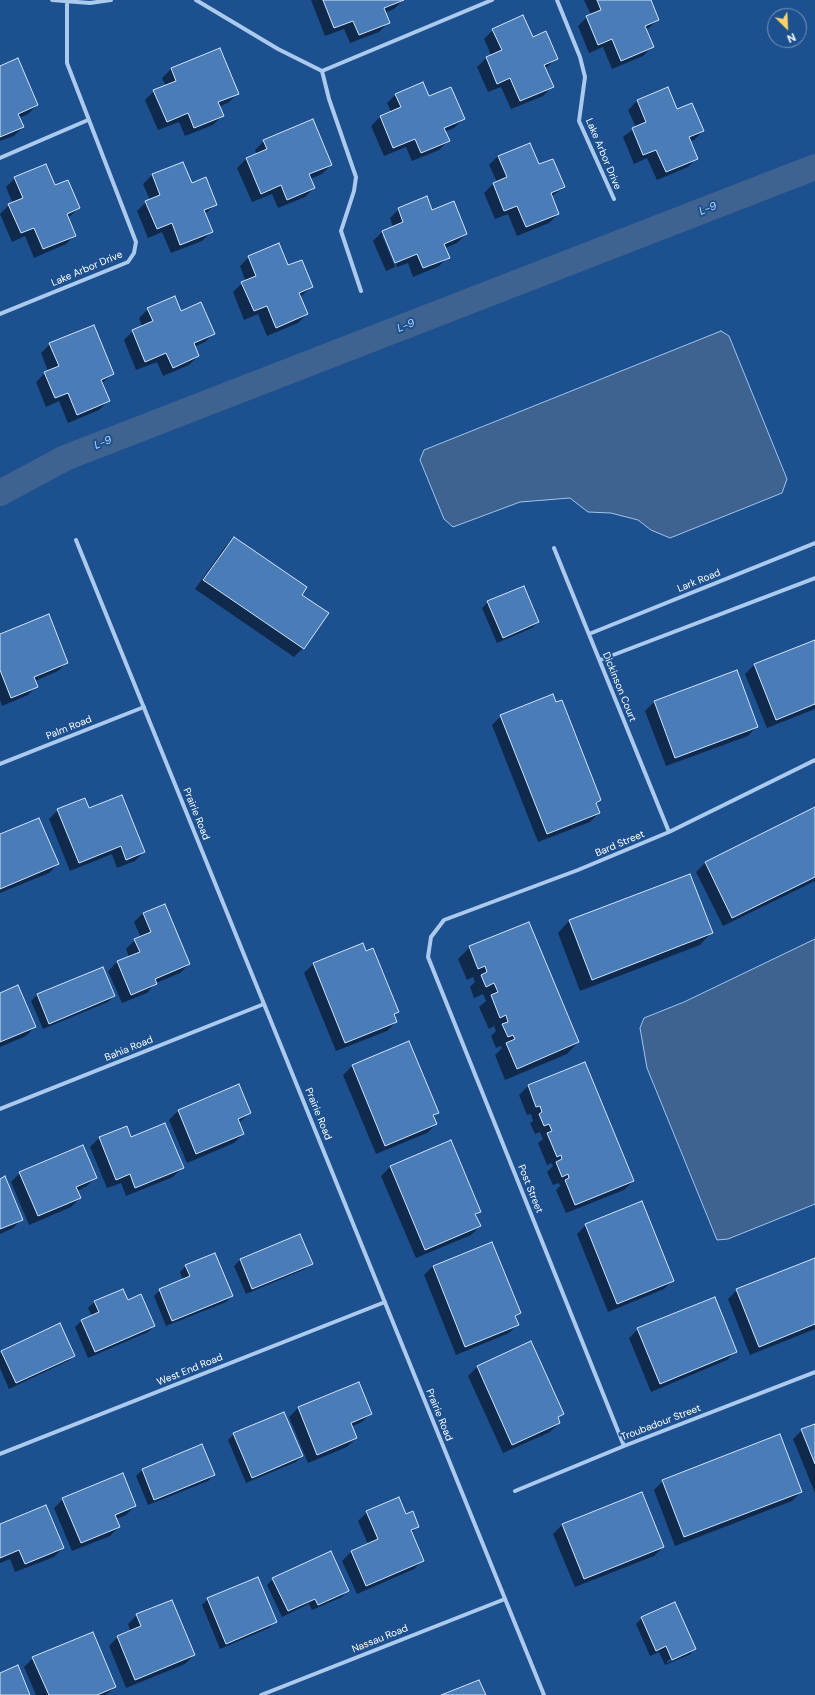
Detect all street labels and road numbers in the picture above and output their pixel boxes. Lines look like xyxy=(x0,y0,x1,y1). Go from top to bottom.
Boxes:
street label: Lake Arbor Drive xyxy=(583,117,623,191)
street label: Lake Arbor Drive xyxy=(50,249,124,289)
street label: Lark Road xyxy=(676,567,722,595)
street label: Dickinson Court xyxy=(600,650,638,724)
street label: Palm Road xyxy=(44,713,94,743)
street label: Prairie Road xyxy=(180,786,212,842)
street label: Bard Street xyxy=(594,828,646,860)
street label: Bahia Road xyxy=(103,1034,155,1064)
street label: Prairie Road xyxy=(302,1086,334,1142)
street label: Post Street xyxy=(515,1163,545,1215)
street label: West End Road xyxy=(155,1351,225,1389)
street label: Prairie Road xyxy=(423,1387,455,1443)
street label: Troubadour Street xyxy=(619,1402,703,1444)
street label: Nassau Road xyxy=(350,1622,410,1656)

